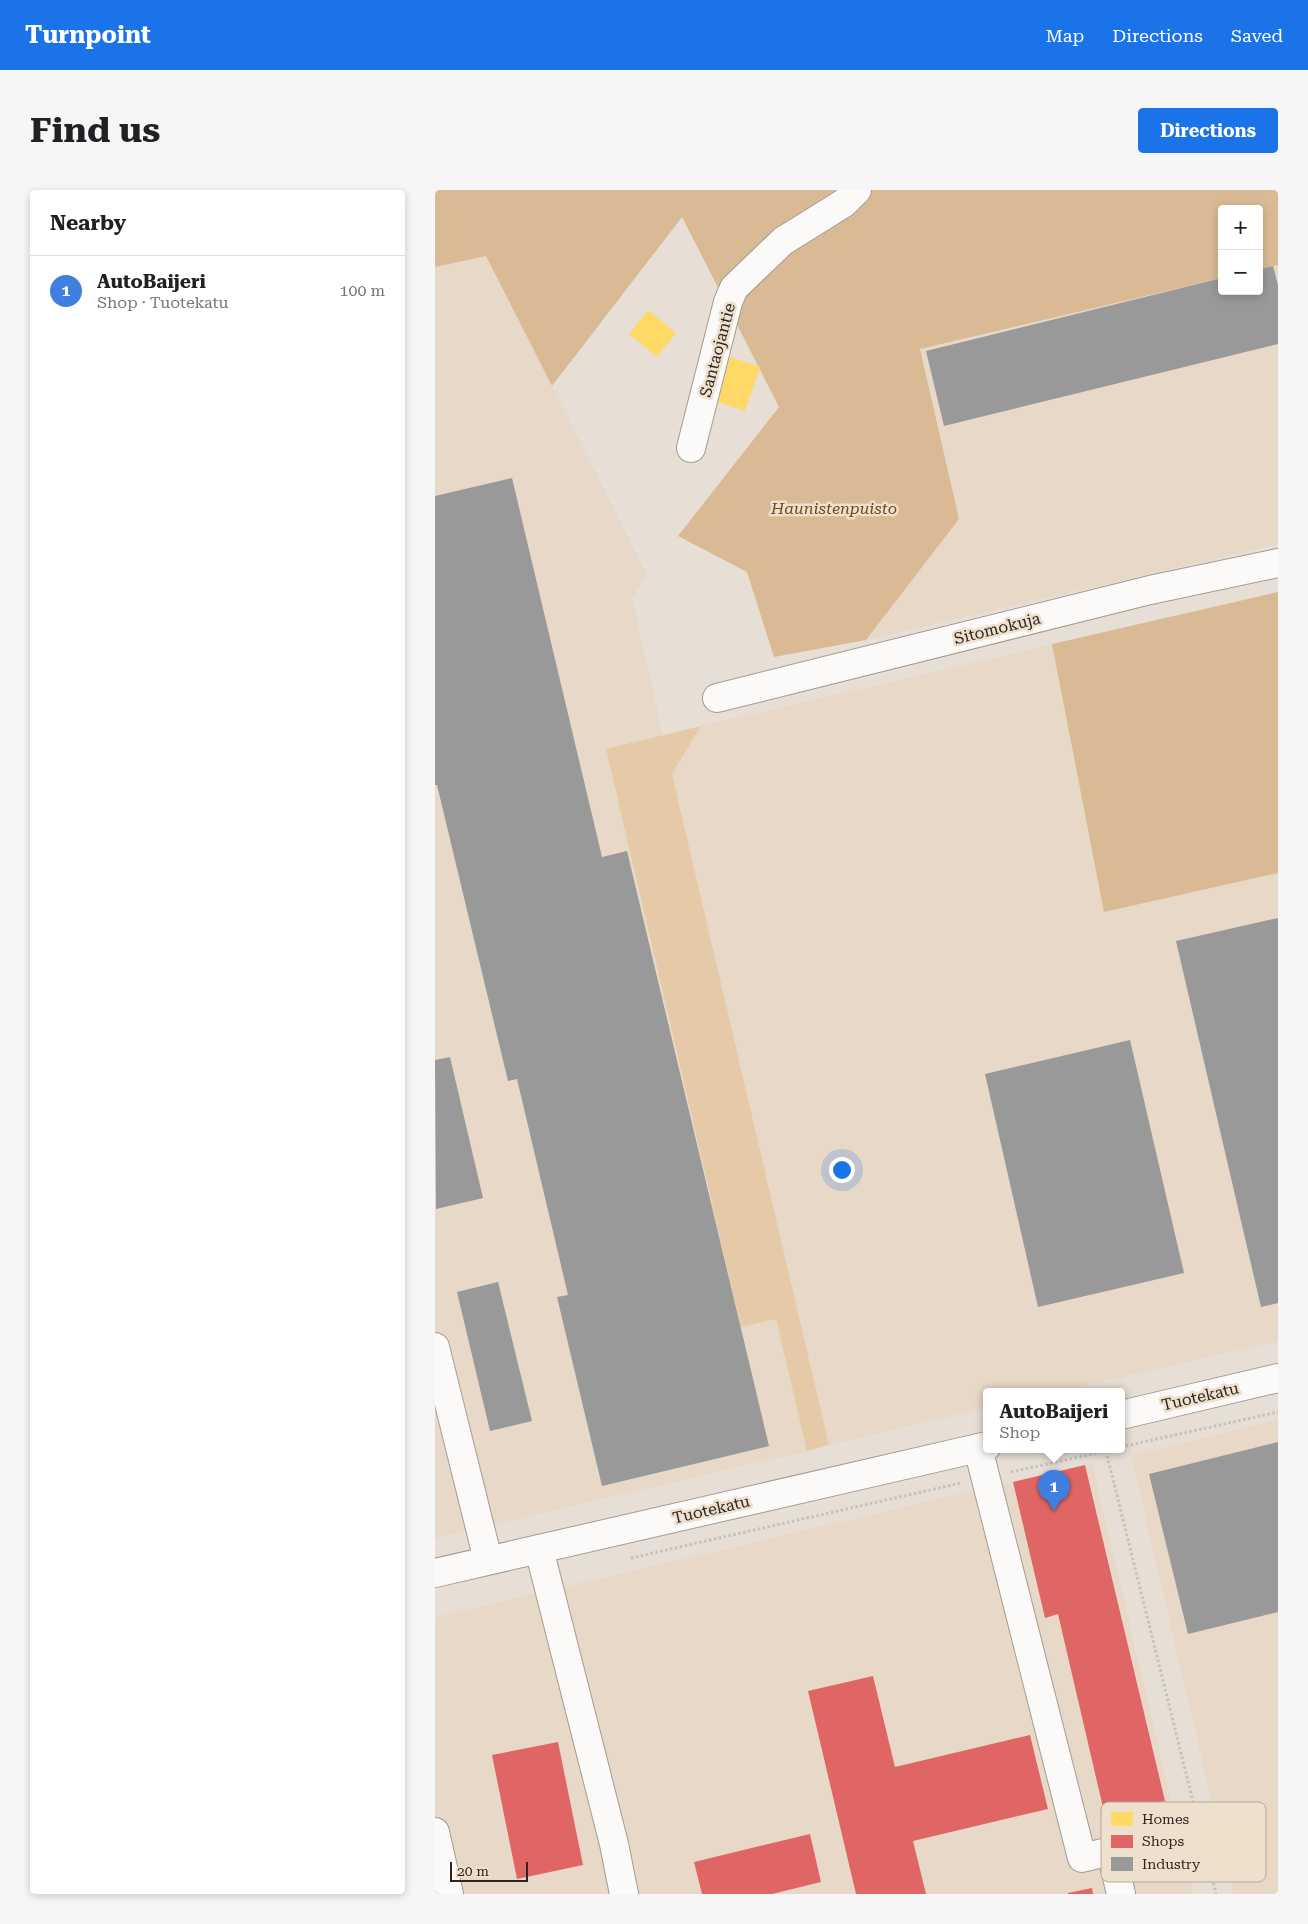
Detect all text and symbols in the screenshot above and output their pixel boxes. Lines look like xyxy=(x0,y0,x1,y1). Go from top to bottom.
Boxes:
text: Turnpoint xyxy=(25,21,151,49)
text: Map xyxy=(1046,25,1084,46)
text: Directions xyxy=(1112,25,1203,46)
text: Saved xyxy=(1231,25,1283,46)
button: Directions xyxy=(1138,108,1278,153)
text: Find us xyxy=(30,110,160,151)
map controls xyxy=(1218,205,1263,295)
button: + xyxy=(1218,205,1263,250)
text: Nearby xyxy=(50,211,126,235)
button: − xyxy=(1218,250,1263,295)
text: AutoBaijeri xyxy=(97,270,206,293)
text: 1 xyxy=(62,281,70,300)
text: 100 m xyxy=(339,281,385,300)
text: Shop · Tuotekatu xyxy=(97,293,229,312)
street label: Santaojantie xyxy=(696,301,739,399)
park label: Haunistenpuisto xyxy=(770,499,897,518)
street label: Sitomokuja xyxy=(952,608,1043,648)
your location xyxy=(829,1157,855,1183)
street label: Tuotekatu xyxy=(1160,1378,1241,1415)
popup xyxy=(983,1388,1125,1453)
text: AutoBaijeri xyxy=(1000,1400,1108,1423)
text: Shop xyxy=(1000,1423,1040,1442)
pin: 1 xyxy=(1038,1470,1070,1511)
street label: Tuotekatu xyxy=(671,1491,752,1528)
legend xyxy=(1101,1802,1266,1882)
text: Homes xyxy=(1142,1811,1190,1827)
text: Shops xyxy=(1142,1833,1185,1849)
text: Industry xyxy=(1142,1856,1201,1872)
scale bar xyxy=(450,1859,527,1882)
text: 20 m xyxy=(457,1863,489,1879)

